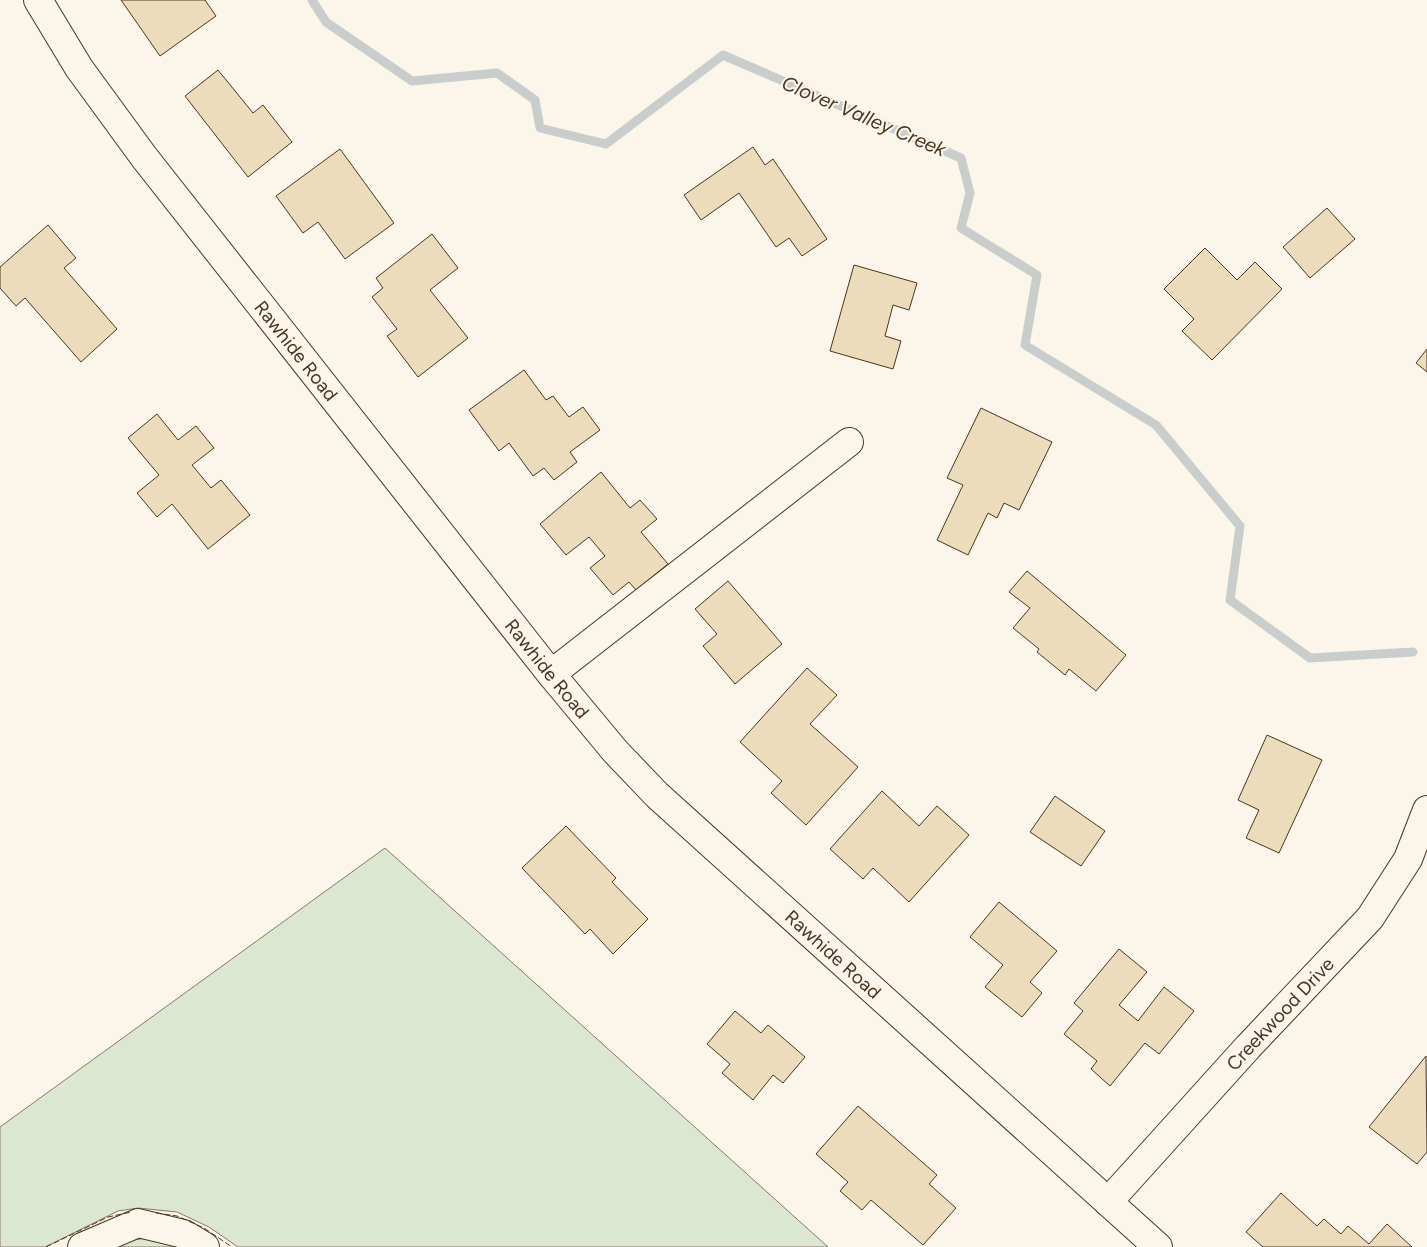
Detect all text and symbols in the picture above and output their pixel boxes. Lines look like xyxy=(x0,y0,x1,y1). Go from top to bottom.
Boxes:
water label: Clover Valley Creek xyxy=(778,71,951,162)
street label: Rawhide Road xyxy=(249,296,343,406)
street label: Rawhide Road xyxy=(500,614,594,723)
street label: Rawhide Road xyxy=(780,905,886,1004)
street label: Creekwood Drive xyxy=(1222,953,1339,1075)

